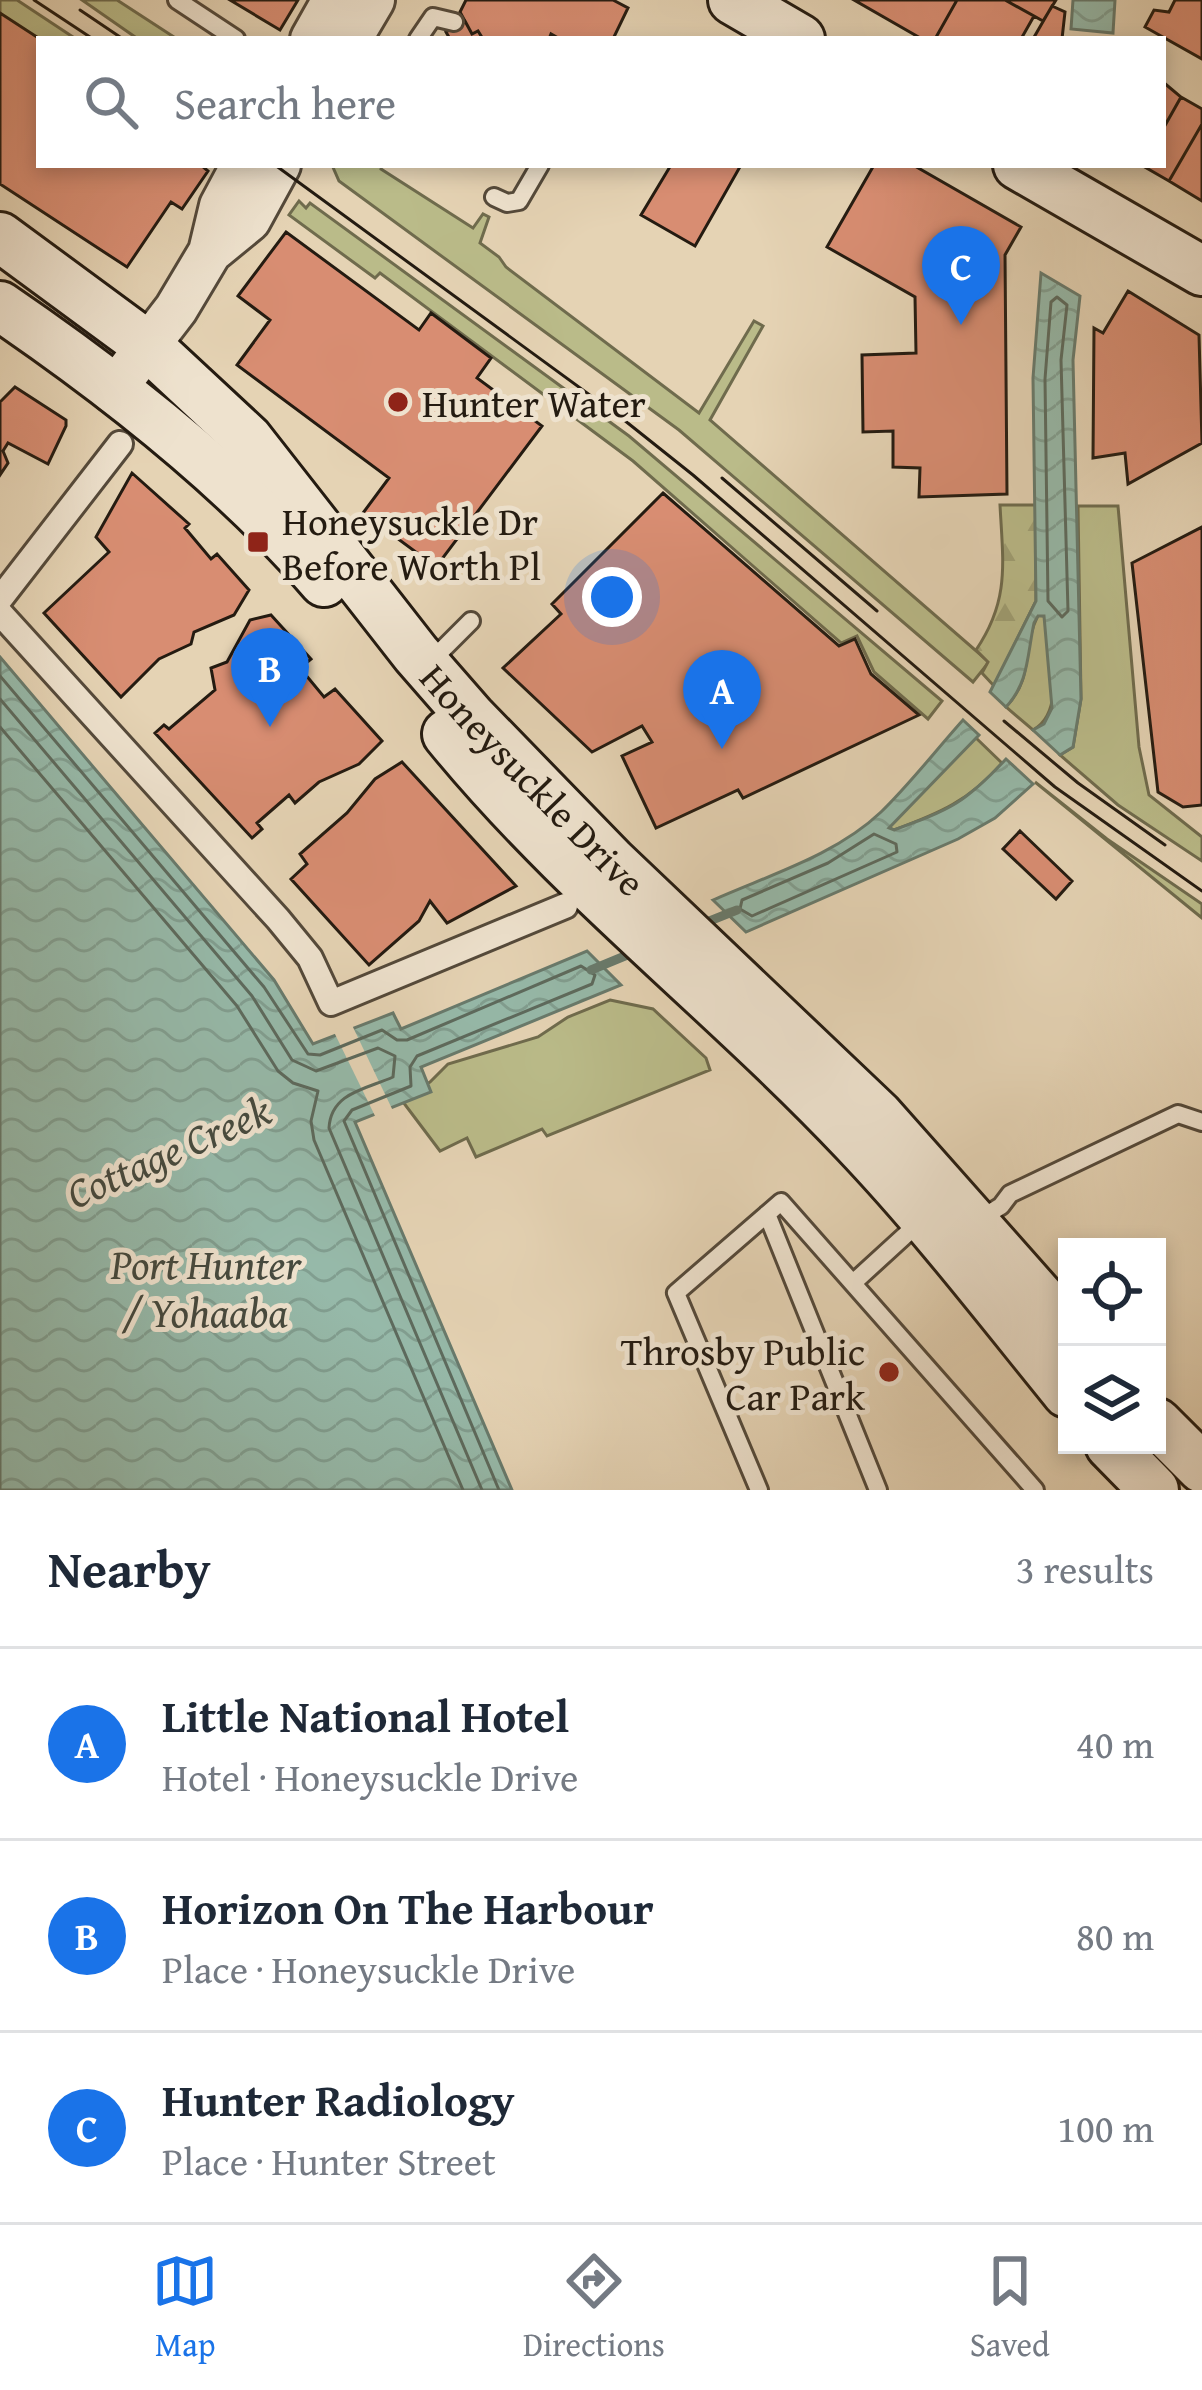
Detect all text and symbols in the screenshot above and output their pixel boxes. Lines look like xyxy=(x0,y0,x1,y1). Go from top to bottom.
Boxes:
search box xyxy=(36,36,1166,168)
icon: search xyxy=(78,69,144,135)
text: Search here xyxy=(174,70,396,135)
pin: C xyxy=(922,226,1000,325)
place label: Hunter Water xyxy=(422,374,646,431)
marker: Hunter Water xyxy=(385,389,411,415)
place label: Honeysuckle Dr Before Worth Pl xyxy=(282,492,541,594)
marker: Honeysuckle Dr Before Worth Pl xyxy=(245,529,271,555)
your location xyxy=(582,567,642,627)
pin: B xyxy=(231,628,309,727)
street label: Honeysuckle Drive xyxy=(408,650,659,909)
pin: A xyxy=(683,650,761,749)
water label: Cottage Creek xyxy=(56,1079,280,1223)
water label: Port Hunter / Yohaaba xyxy=(110,1233,303,1342)
map controls xyxy=(1058,1238,1166,1454)
button: locate xyxy=(1058,1238,1166,1346)
place label: Throsby Public Car Park xyxy=(621,1322,865,1424)
button: layers xyxy=(1058,1346,1166,1454)
marker: Throsby Public Car Park xyxy=(876,1359,902,1385)
text: Nearby xyxy=(48,1531,211,1606)
text: 3 results xyxy=(1016,1540,1154,1597)
text: Little National Hotel xyxy=(162,1683,569,1748)
text: A xyxy=(75,1715,99,1772)
text: 40 m xyxy=(1076,1715,1154,1772)
text: Hotel · Honeysuckle Drive xyxy=(162,1748,578,1805)
text: Horizon On The Harbour xyxy=(162,1875,654,1940)
text: B xyxy=(75,1907,99,1964)
text: 80 m xyxy=(1076,1907,1154,1964)
text: Place · Honeysuckle Drive xyxy=(162,1940,575,1997)
text: Hunter Radiology xyxy=(162,2067,515,2132)
text: C xyxy=(76,2099,98,2156)
text: 100 m xyxy=(1057,2099,1154,2156)
text: Place · Hunter Street xyxy=(162,2132,496,2189)
tab: Map xyxy=(152,2248,218,2368)
tab: Directions xyxy=(523,2248,665,2368)
tab: Saved xyxy=(970,2248,1050,2368)

